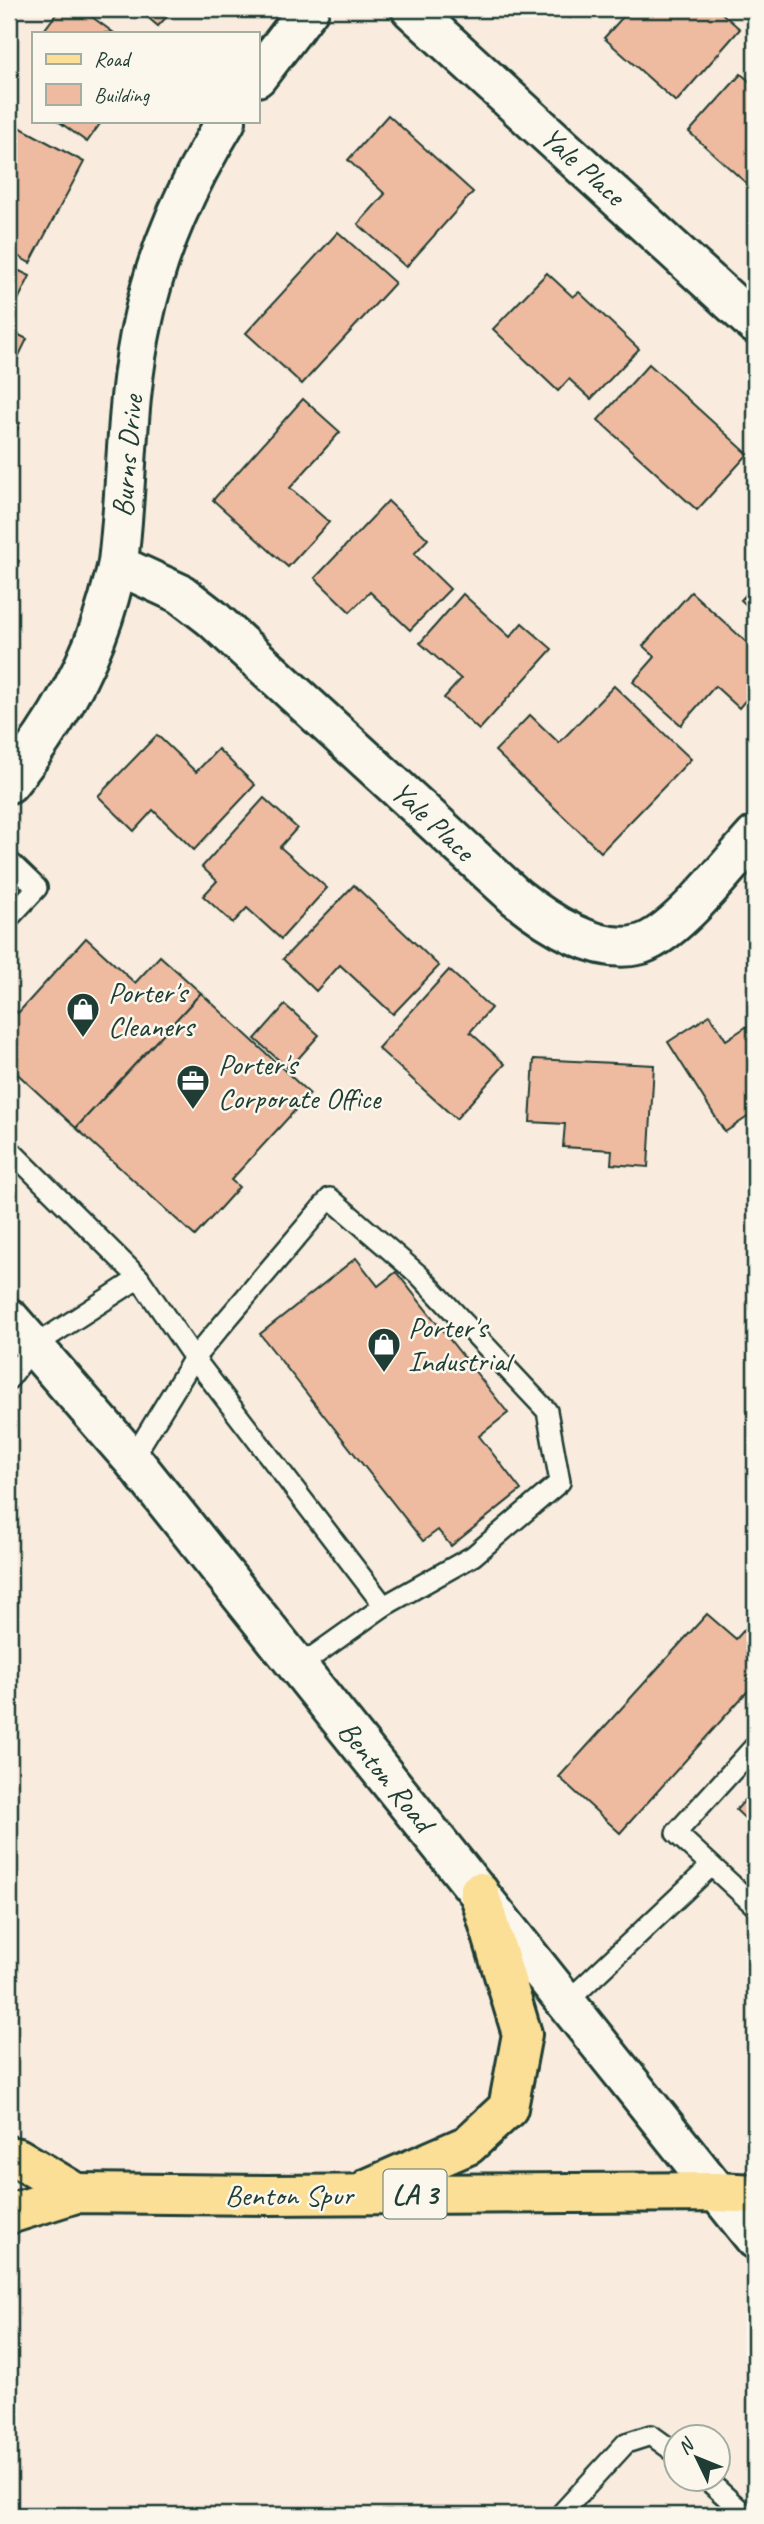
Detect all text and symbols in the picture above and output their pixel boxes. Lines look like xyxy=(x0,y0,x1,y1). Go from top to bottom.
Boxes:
legend xyxy=(32,32,259,122)
text: Road xyxy=(94,46,133,72)
text: Building xyxy=(94,82,151,108)
street label: Yale Place xyxy=(533,118,635,215)
street label: Burns Drive xyxy=(103,391,151,518)
street label: Yale Place xyxy=(383,773,484,871)
place label: Porter's Cleaners xyxy=(108,973,196,1045)
shop icon: Porter's Cleaners xyxy=(64,990,102,1039)
place label: Porter's Corporate Office xyxy=(218,1045,383,1117)
office icon: Porter's Corporate Office xyxy=(174,1062,212,1111)
place label: Porter's Industrial xyxy=(408,1308,515,1380)
shop icon: Porter's Industrial xyxy=(365,1325,403,1374)
street label: Benton Road xyxy=(330,1713,445,1842)
road number: LA 3 xyxy=(384,2170,446,2218)
street label: Benton Spur xyxy=(225,2176,355,2214)
north arrow xyxy=(662,2422,732,2492)
text: N xyxy=(673,2432,700,2460)

